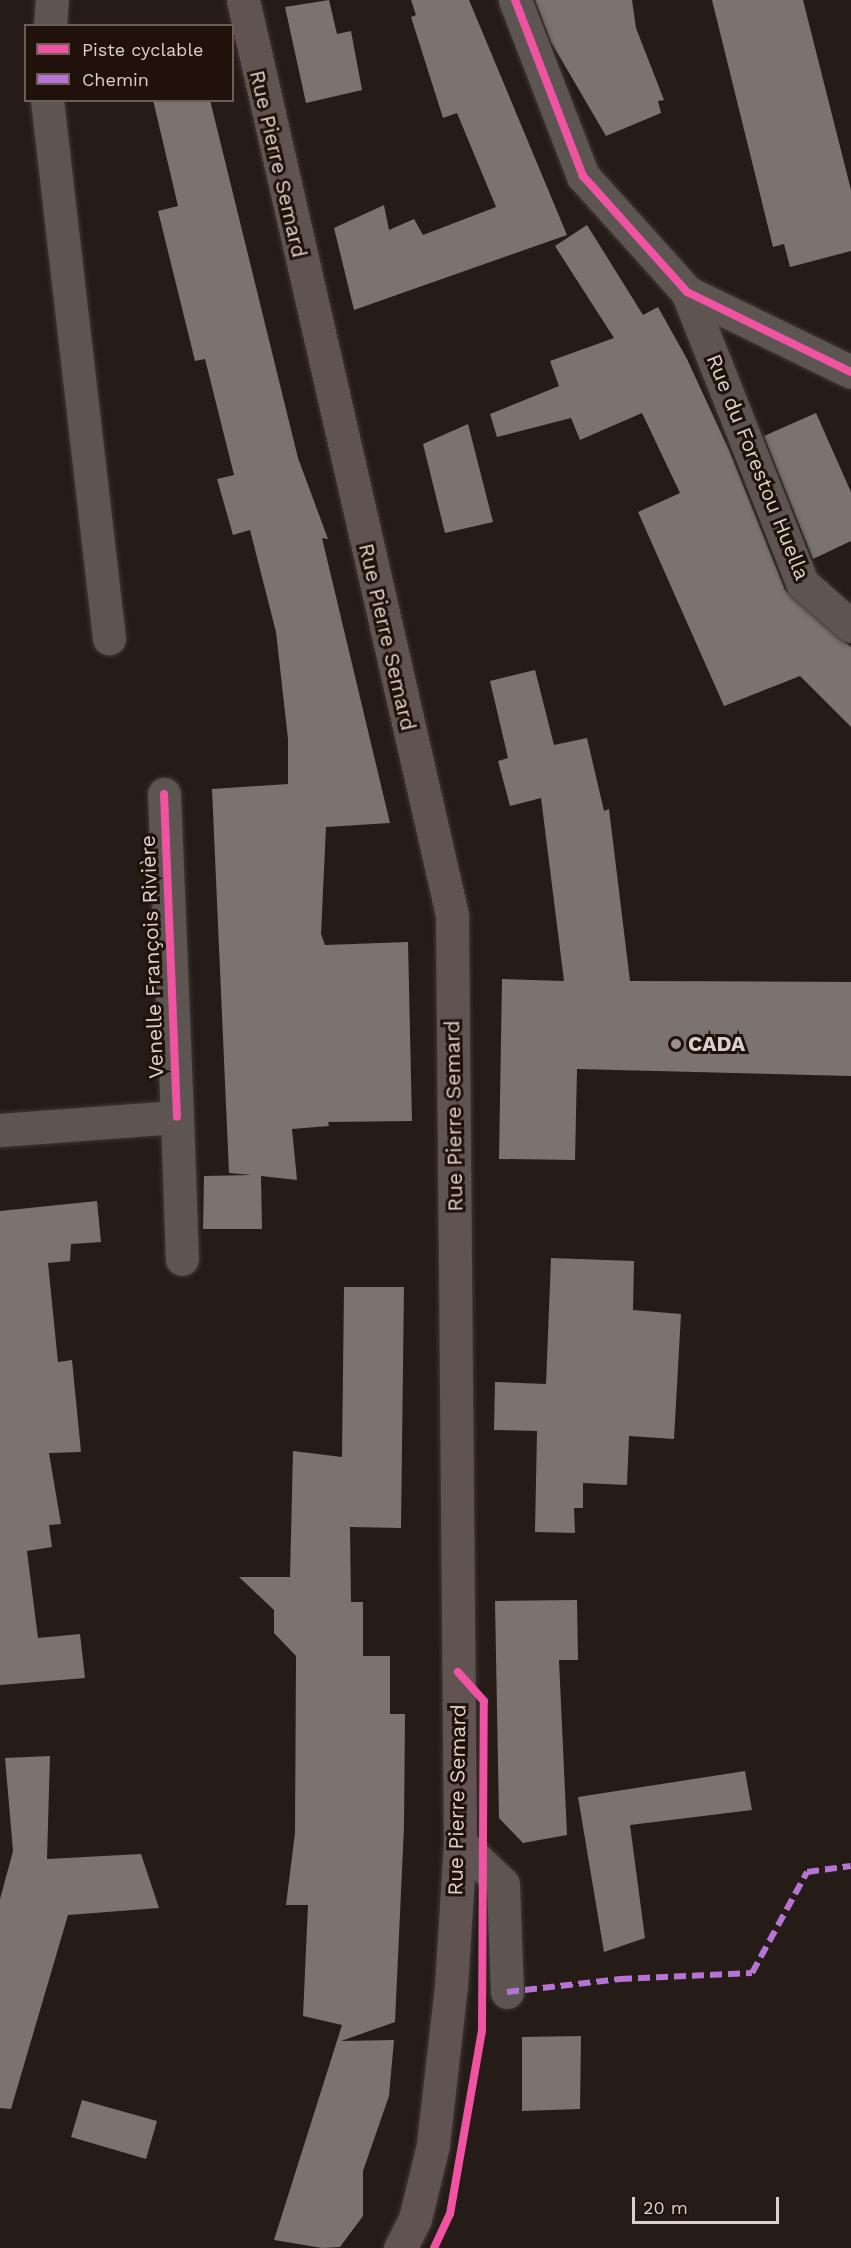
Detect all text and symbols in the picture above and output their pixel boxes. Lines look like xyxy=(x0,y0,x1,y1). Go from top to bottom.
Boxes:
legend xyxy=(24,24,234,102)
text: Piste cyclable xyxy=(82,39,203,60)
street label: Rue Pierre Semard xyxy=(244,68,312,260)
text: Chemin xyxy=(82,69,149,90)
street label: Rue du Forestou Huella xyxy=(701,350,815,584)
street label: Rue Pierre Semard xyxy=(353,541,421,733)
street label: Venelle François Rivière xyxy=(135,835,169,1079)
street label: Rue Pierre Semard xyxy=(440,1020,468,1212)
place label: CADA xyxy=(688,1031,745,1057)
marker: CADA xyxy=(669,1037,683,1051)
street label: Rue Pierre Semard xyxy=(443,1704,471,1896)
scale bar xyxy=(635,2185,782,2223)
text: 20 m xyxy=(643,2197,688,2218)

